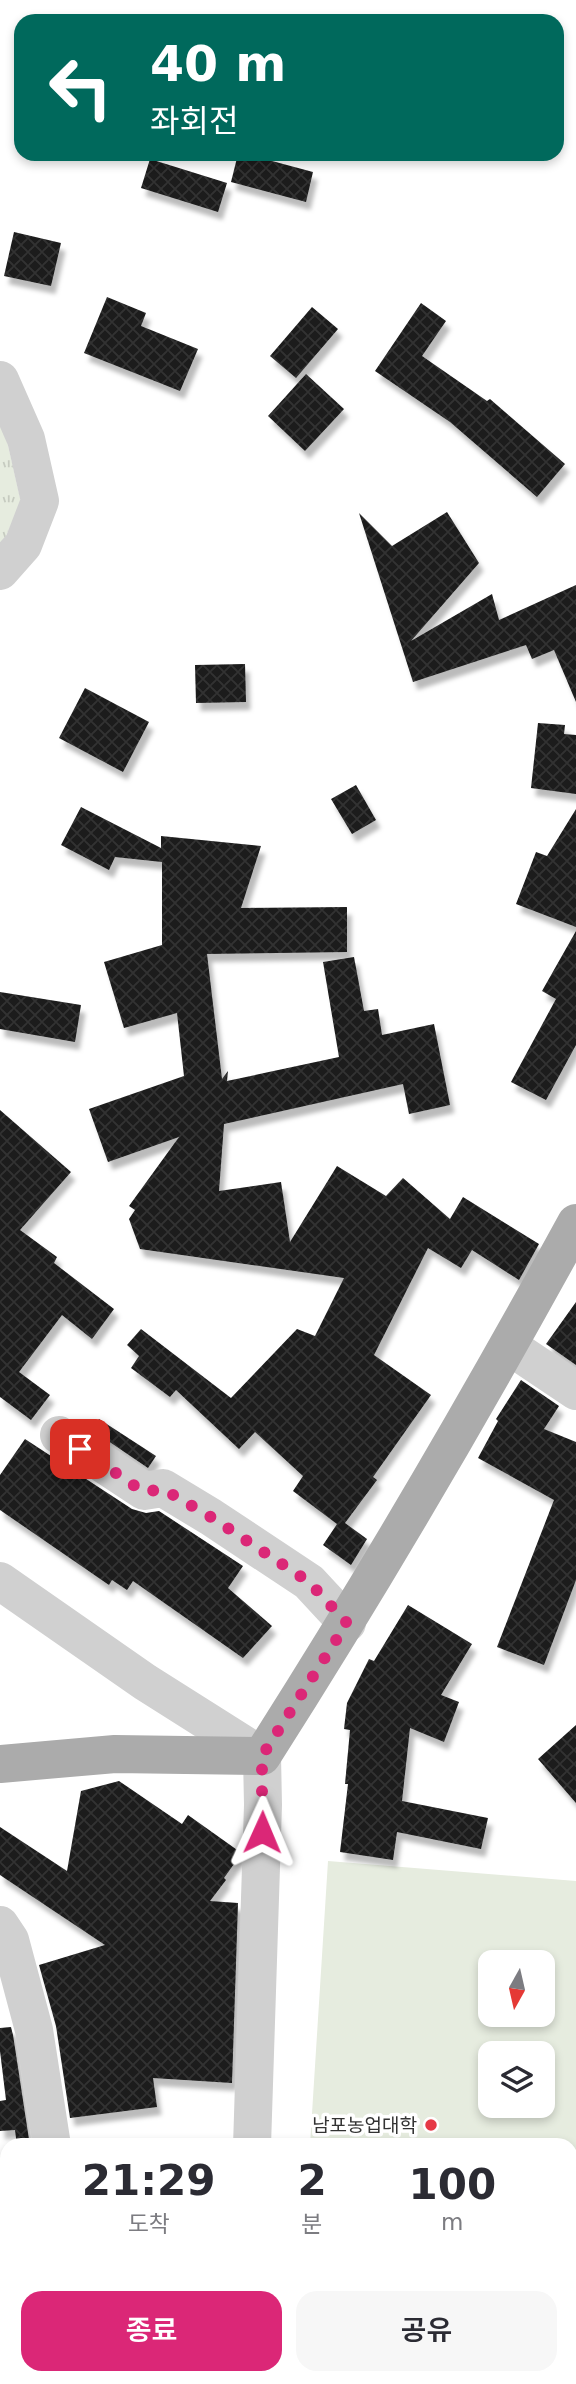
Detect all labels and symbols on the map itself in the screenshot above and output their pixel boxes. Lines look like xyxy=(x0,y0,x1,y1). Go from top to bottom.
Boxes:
pin xyxy=(50,1419,110,1479)
position arrow xyxy=(225,1795,299,1869)
north arrow xyxy=(478,1950,555,2026)
place label: 남포농업대학 xyxy=(312,2114,418,2136)
marker: 남포농업대학 xyxy=(423,2117,439,2133)

